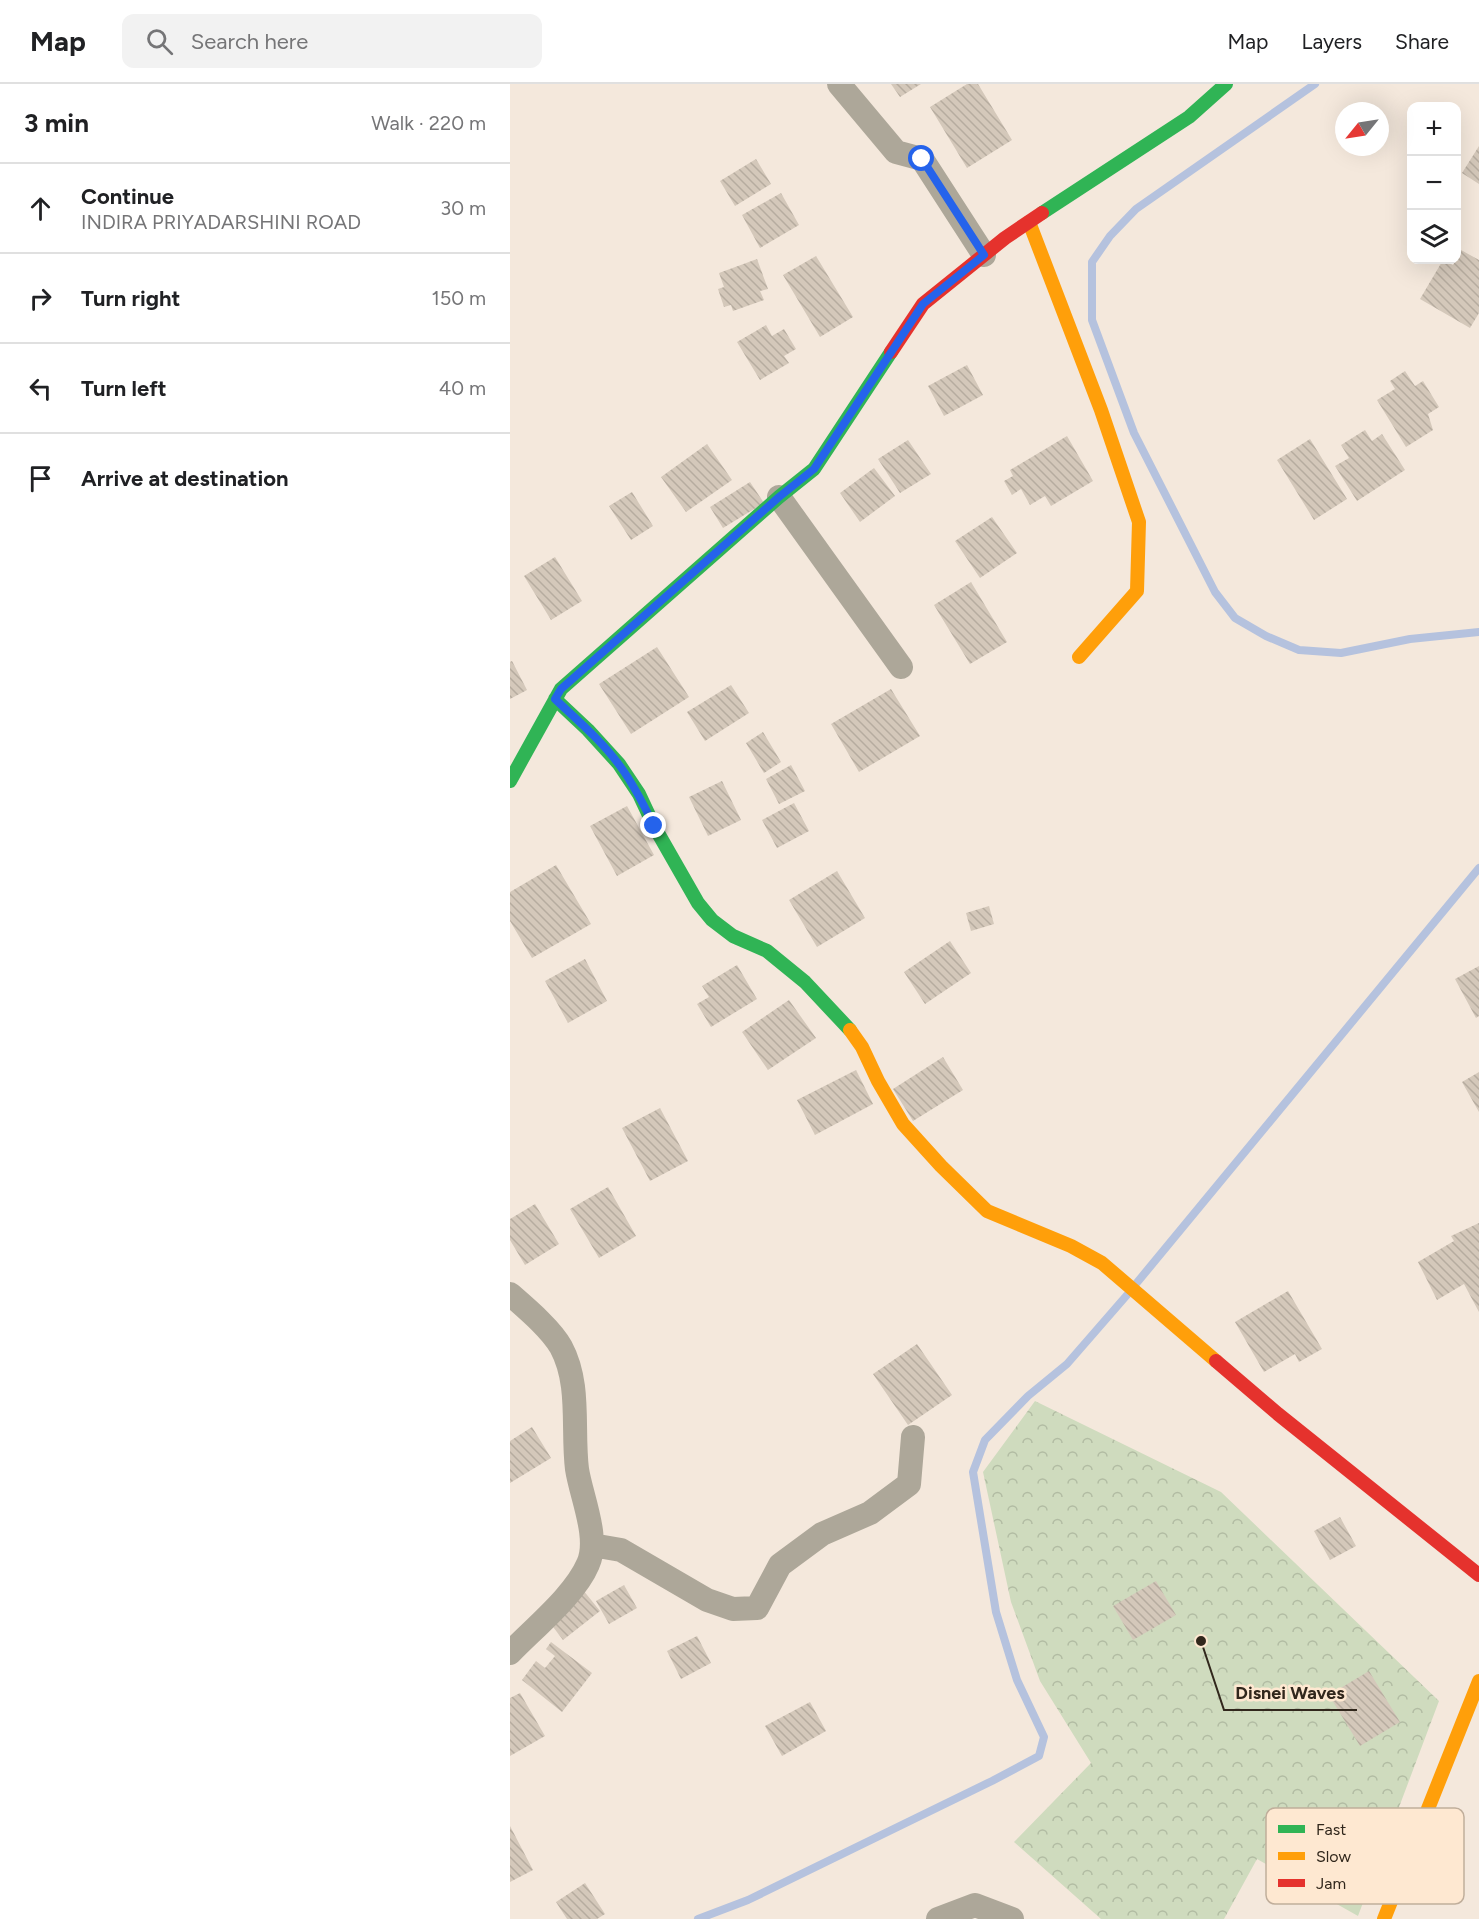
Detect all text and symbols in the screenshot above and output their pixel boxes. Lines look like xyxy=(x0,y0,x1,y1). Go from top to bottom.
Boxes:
search box xyxy=(122,14,542,68)
text: Map xyxy=(30,24,86,58)
icon: search xyxy=(143,25,176,58)
text: Search here xyxy=(191,28,308,55)
text: Map xyxy=(1228,29,1268,54)
text: Layers xyxy=(1301,29,1362,54)
text: Share xyxy=(1395,29,1449,54)
north arrow xyxy=(1335,102,1389,156)
map controls xyxy=(1407,102,1461,264)
button: + xyxy=(1407,102,1461,156)
text: 3 min xyxy=(24,107,89,139)
text: Walk · 220 m xyxy=(371,111,486,135)
route start xyxy=(908,145,934,171)
button: − xyxy=(1407,156,1461,210)
text: Continue xyxy=(81,183,174,210)
icon: ahead xyxy=(24,192,57,225)
text: 30 m xyxy=(440,196,486,220)
text: INDIRA PRIYADARSHINI ROAD xyxy=(81,210,361,234)
button: layers xyxy=(1407,210,1461,264)
icon: right xyxy=(24,282,57,315)
text: Turn right xyxy=(81,285,180,312)
text: 150 m xyxy=(431,286,486,310)
icon: left xyxy=(24,372,57,405)
text: Turn left xyxy=(81,375,167,402)
text: 40 m xyxy=(439,376,486,400)
icon: arrive xyxy=(24,462,57,495)
text: Arrive at destination xyxy=(81,465,289,492)
route end xyxy=(640,812,666,838)
callout: Disnei Waves xyxy=(1224,1674,1357,1710)
text: Disnei Waves xyxy=(1235,1682,1345,1704)
legend xyxy=(1266,1808,1464,1904)
text: Fast xyxy=(1316,1820,1346,1839)
text: Slow xyxy=(1316,1847,1351,1866)
text: Jam xyxy=(1316,1874,1346,1893)

